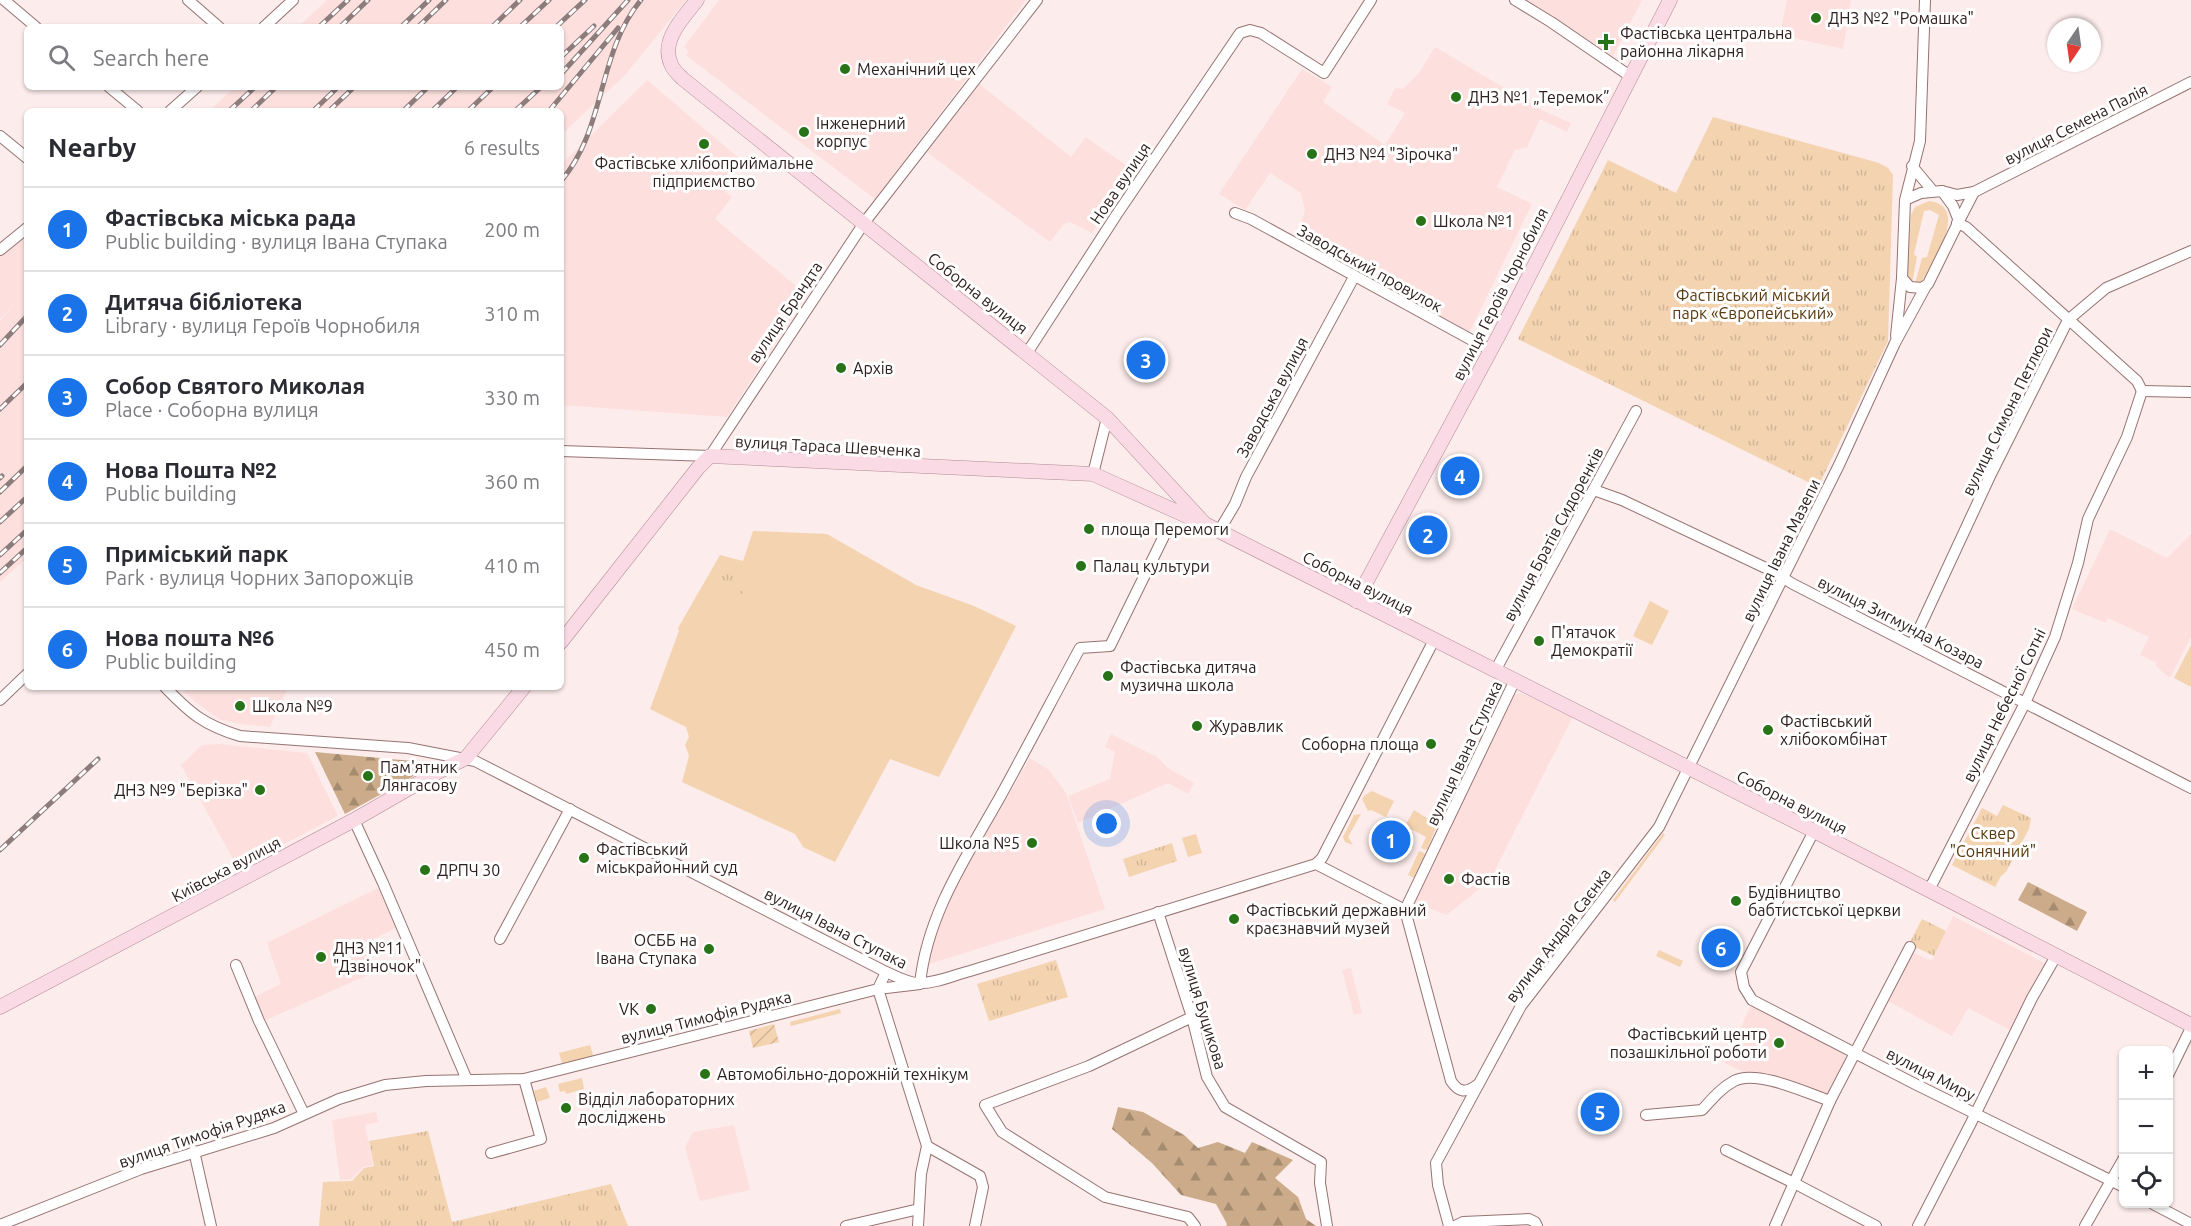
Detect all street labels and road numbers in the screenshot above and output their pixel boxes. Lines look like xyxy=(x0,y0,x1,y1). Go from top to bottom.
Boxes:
street label: вулиця Семена Палія xyxy=(2001,80,2151,168)
street label: Нова вулиця xyxy=(1086,139,1154,227)
street label: вулиця Героїв Чорнобиля xyxy=(1449,205,1551,383)
street label: Заводський провулок xyxy=(1295,221,1445,315)
street label: Соборна вулиця xyxy=(925,249,1031,337)
street label: вулиця Брандта xyxy=(745,258,825,366)
street label: вулиця Симона Петлюри xyxy=(1958,324,2056,498)
street label: Заводська вулиця xyxy=(1233,334,1311,460)
street label: вулиця Тараса Шевченка xyxy=(735,432,921,460)
street label: вулиця Братів Сидоренків xyxy=(1499,444,1607,624)
street label: вулиця Івана Мазепи xyxy=(1739,476,1823,624)
street label: Соборна вулиця xyxy=(1300,547,1416,619)
street label: вулиця Зигмунда Козара xyxy=(1815,572,1987,672)
street label: вулиця Небесної Сотні xyxy=(1959,626,2049,784)
street label: вулиця Івана Ступака xyxy=(1423,678,1505,828)
street label: Соборна вулиця xyxy=(1734,766,1850,838)
street label: Київська вулиця xyxy=(168,833,284,905)
street label: вулиця Андрія Саєнка xyxy=(1502,865,1614,1005)
street label: вулиця Івана Ступака xyxy=(762,884,910,972)
street label: вулиця Буцикова xyxy=(1176,944,1230,1072)
street label: вулиця Тимофія Рудяка xyxy=(619,987,793,1047)
street label: вулиця Миру xyxy=(1884,1044,1979,1104)
street label: вулиця Тимофія Рудяка xyxy=(116,1097,288,1171)

